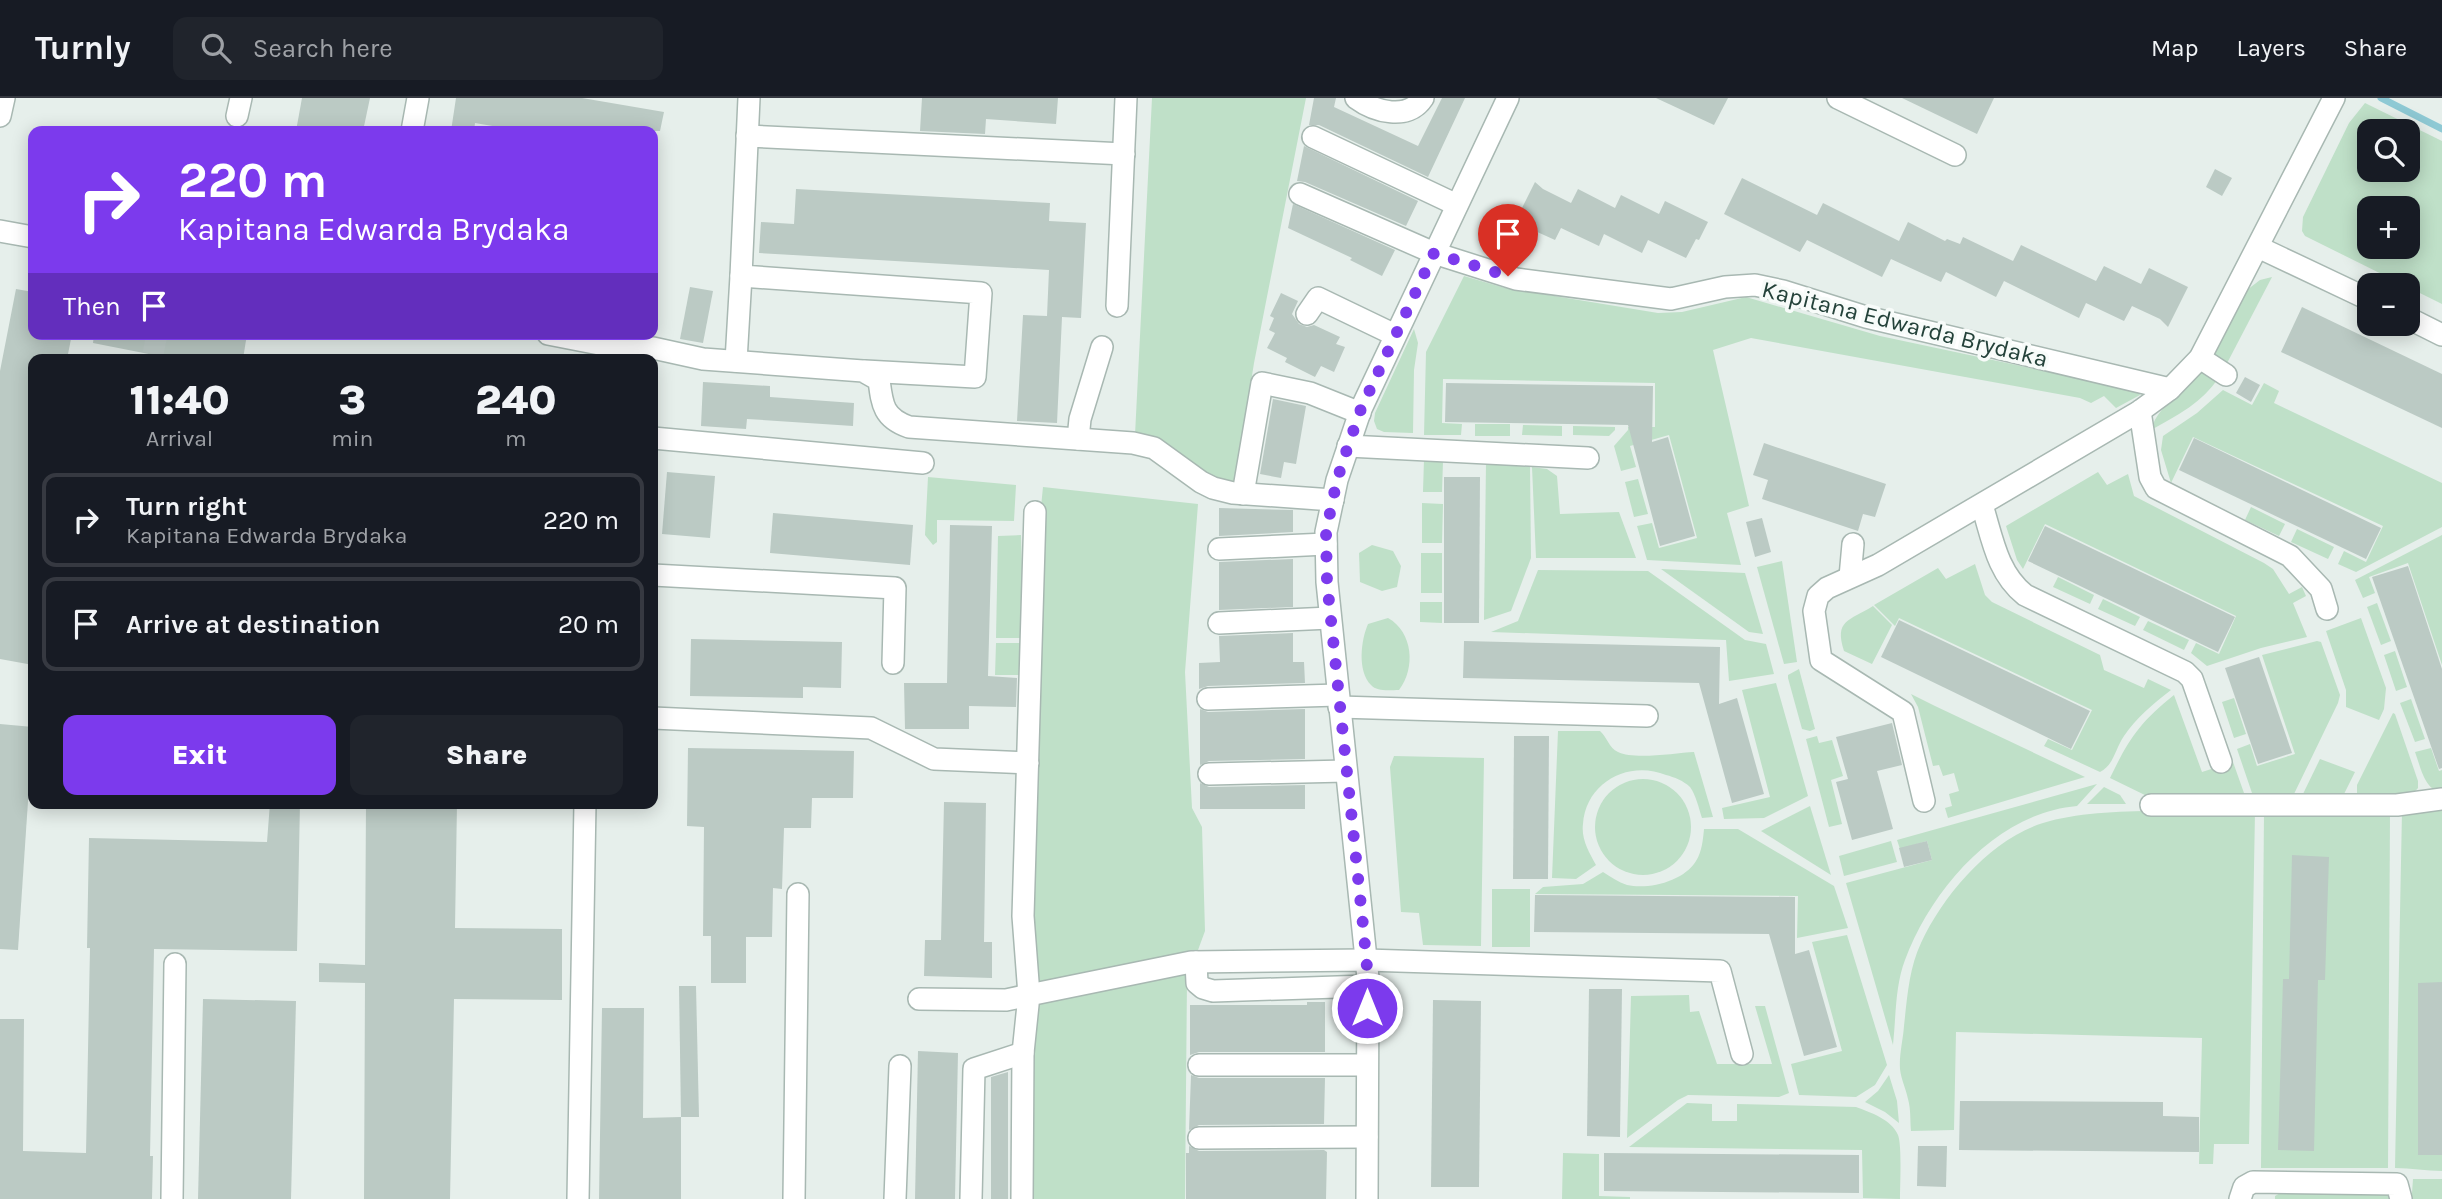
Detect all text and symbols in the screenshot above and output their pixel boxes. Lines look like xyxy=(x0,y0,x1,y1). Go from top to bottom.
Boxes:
search box xyxy=(173,17,663,80)
text: Turnly xyxy=(35,29,131,67)
icon: search xyxy=(197,29,235,67)
text: Search here xyxy=(253,33,393,64)
text: Map xyxy=(2151,34,2199,62)
text: Layers xyxy=(2237,34,2306,62)
text: Share xyxy=(2344,34,2407,62)
map controls xyxy=(2357,119,2420,336)
button: search xyxy=(2357,119,2420,182)
text: 220 m xyxy=(178,152,327,209)
icon: right xyxy=(63,154,154,245)
button: + xyxy=(2357,196,2420,259)
pin xyxy=(1478,204,1538,276)
text: Kapitana Edwarda Brydaka xyxy=(178,211,570,248)
icon: arrive xyxy=(1489,215,1527,253)
button: − xyxy=(2357,273,2420,336)
street label: Kapitana Edwarda Brydaka xyxy=(1759,275,2051,373)
icon: arrive xyxy=(135,287,173,325)
text: Then xyxy=(63,291,121,322)
text: 11:40 xyxy=(130,375,230,425)
text: 3 xyxy=(339,375,366,425)
text: 240 xyxy=(475,375,556,425)
text: Arrival xyxy=(146,425,213,452)
text: min xyxy=(331,425,374,452)
text: m xyxy=(505,425,527,452)
text: Turn right xyxy=(126,491,247,522)
icon: right xyxy=(67,501,105,539)
text: 220 m xyxy=(543,505,619,536)
text: Kapitana Edwarda Brydaka xyxy=(126,522,407,549)
icon: arrive xyxy=(67,605,105,643)
text: Arrive at destination xyxy=(126,609,380,640)
text: 20 m xyxy=(558,609,619,640)
button: Exit xyxy=(63,715,336,795)
button: Share xyxy=(350,715,623,795)
position arrow xyxy=(1330,971,1404,1045)

